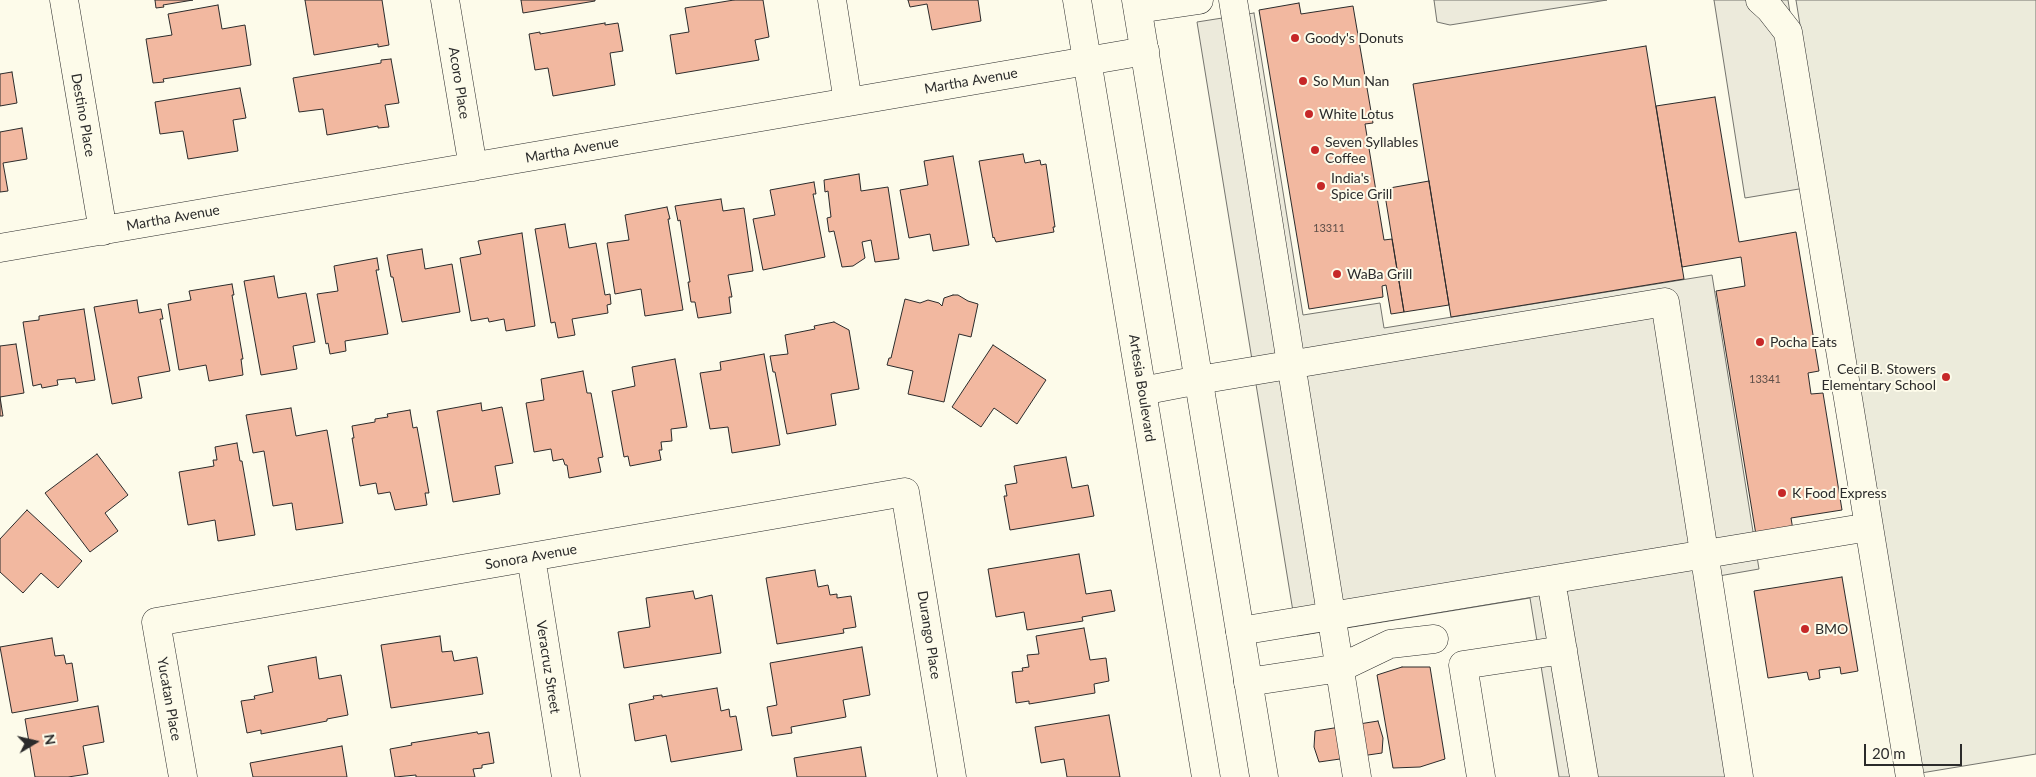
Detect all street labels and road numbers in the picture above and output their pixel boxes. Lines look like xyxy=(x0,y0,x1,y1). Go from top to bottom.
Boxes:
street label: Acoro Place xyxy=(445,46,473,120)
street label: Martha Avenue xyxy=(923,65,1019,97)
street label: Destino Place xyxy=(67,72,99,158)
street label: Martha Avenue xyxy=(524,134,620,166)
street label: Martha Avenue xyxy=(125,202,221,234)
street label: Artesia Boulevard xyxy=(1125,333,1159,443)
street label: Sonora Avenue xyxy=(484,541,578,573)
street label: Durango Place xyxy=(914,590,944,680)
street label: Veracruz Street xyxy=(532,619,564,715)
street label: Yucatan Place xyxy=(153,656,185,742)

